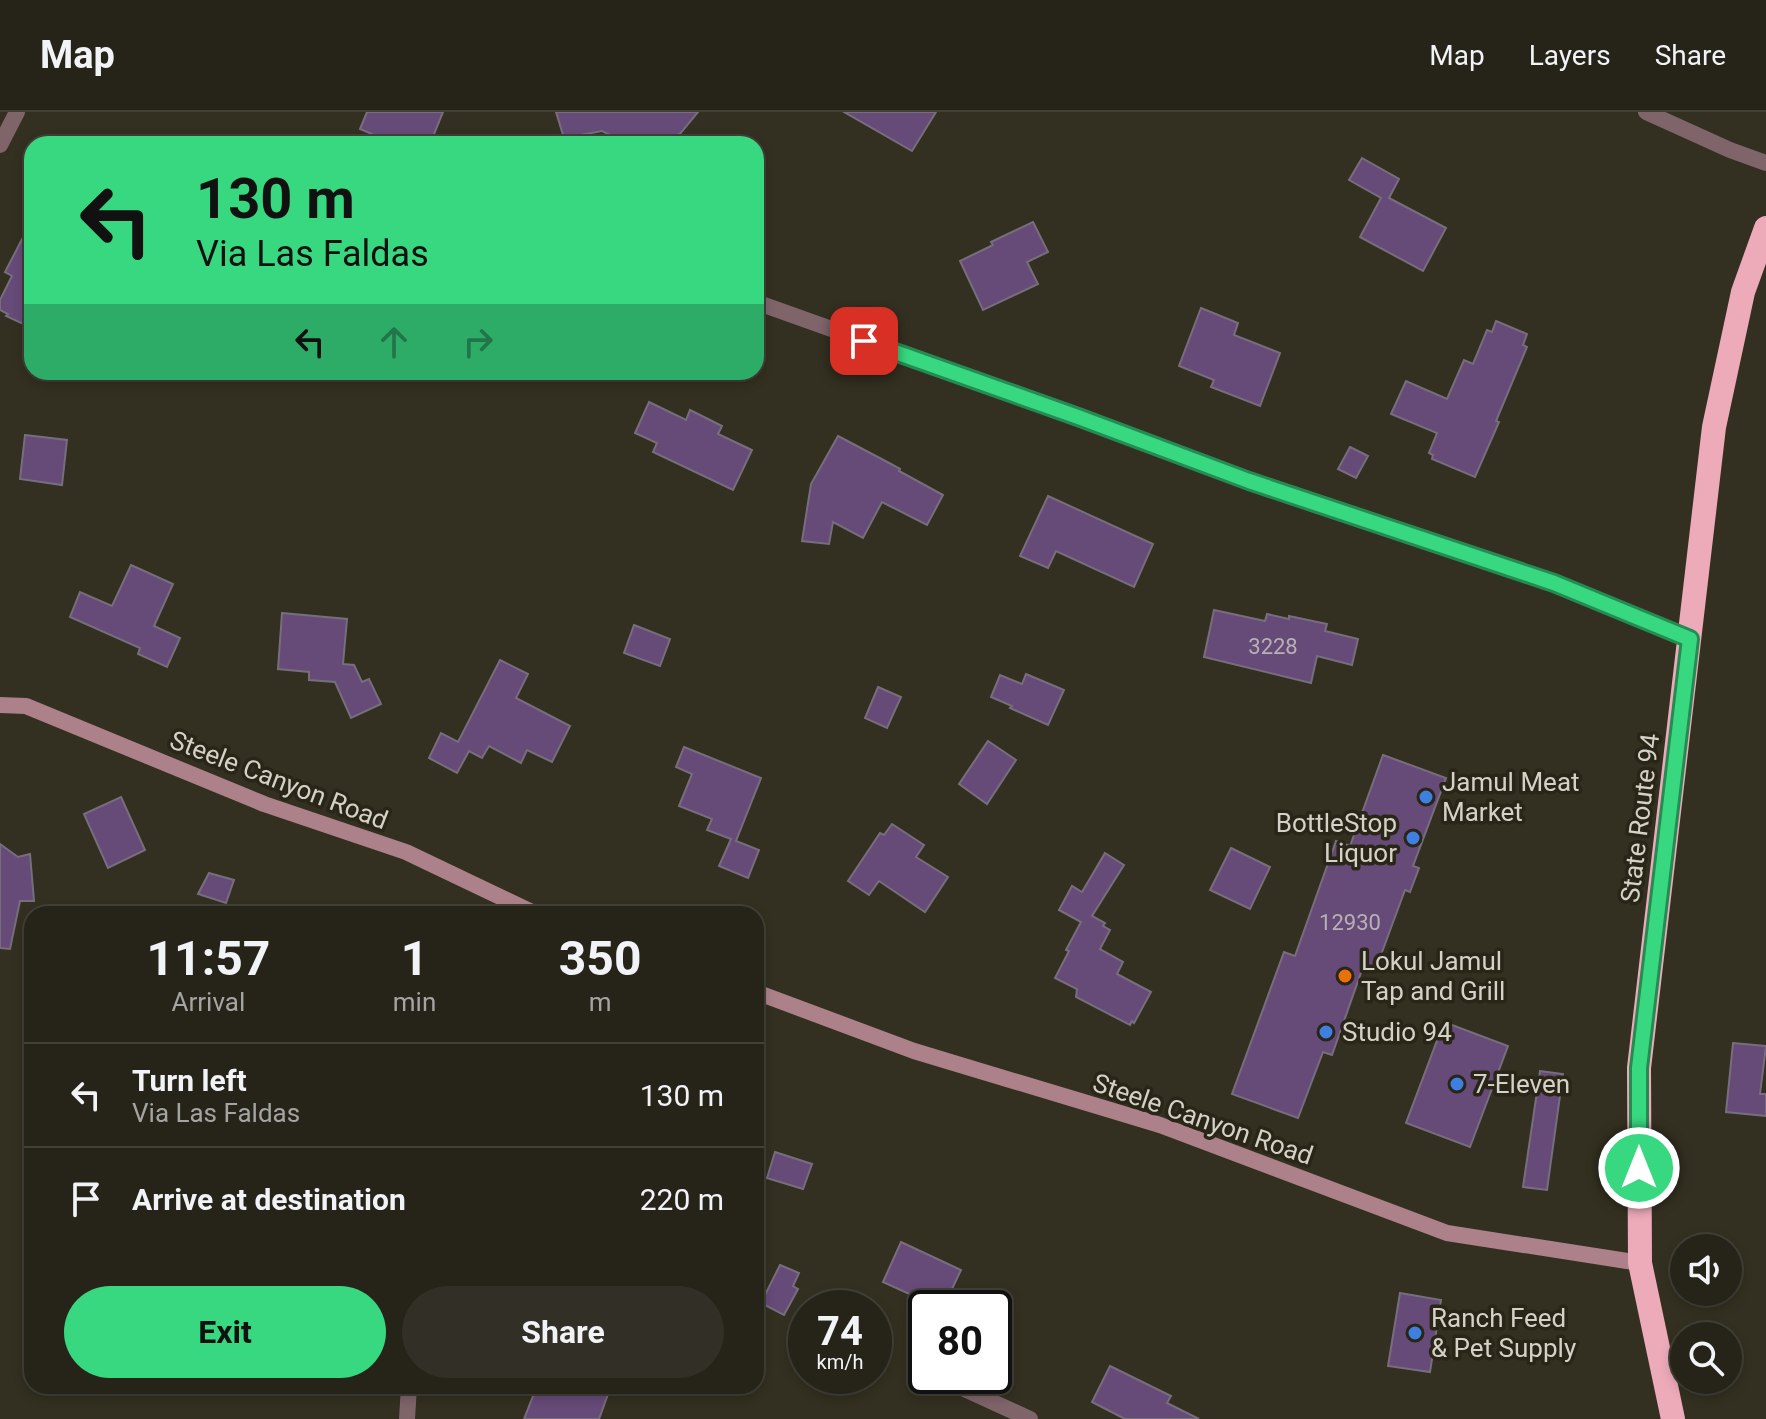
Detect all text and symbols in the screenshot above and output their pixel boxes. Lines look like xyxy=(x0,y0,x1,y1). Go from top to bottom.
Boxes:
text: Map xyxy=(40,33,115,77)
text: Map xyxy=(1429,39,1485,72)
text: Layers xyxy=(1529,39,1611,72)
text: Share xyxy=(1655,39,1726,72)
text: 130 m xyxy=(196,166,355,232)
icon: left xyxy=(64,168,168,272)
text: Via Las Faldas xyxy=(196,233,429,275)
pin xyxy=(830,307,898,375)
icon: arrive xyxy=(842,319,886,363)
icon: left xyxy=(288,320,332,364)
icon: ahead xyxy=(372,320,416,364)
icon: right xyxy=(456,320,500,364)
house number: 3228 xyxy=(1248,634,1298,659)
street label: Steele Canyon Road xyxy=(166,725,392,835)
street label: State Route 94 xyxy=(1615,731,1665,904)
place label: Jamul Meat Market xyxy=(1442,767,1580,827)
marker: Jamul Meat Market xyxy=(1417,788,1435,806)
place label: BottleStop Liquor xyxy=(1276,808,1397,868)
marker: BottleStop Liquor xyxy=(1404,829,1422,847)
house number: 12930 xyxy=(1319,910,1381,935)
text: 11:57 xyxy=(147,930,270,987)
text: 1 xyxy=(401,930,428,987)
text: 350 xyxy=(559,930,641,987)
place label: Lokul Jamul Tap and Grill xyxy=(1361,946,1505,1006)
marker: Lokul Jamul Tap and Grill xyxy=(1336,967,1354,985)
text: Arrival xyxy=(172,987,245,1017)
text: min xyxy=(393,987,436,1017)
text: m xyxy=(589,987,612,1017)
place label: Studio 94 xyxy=(1342,1017,1452,1047)
marker: Studio 94 xyxy=(1317,1023,1335,1041)
text: Turn left xyxy=(132,1063,247,1098)
street label: Steele Canyon Road xyxy=(1089,1067,1317,1171)
place label: 7-Eleven xyxy=(1473,1069,1570,1099)
icon: left xyxy=(64,1073,108,1117)
marker: 7-Eleven xyxy=(1448,1075,1466,1093)
text: 130 m xyxy=(640,1078,724,1113)
text: Via Las Faldas xyxy=(132,1098,300,1128)
position arrow xyxy=(1597,1126,1681,1210)
icon: arrive xyxy=(64,1177,108,1221)
text: Arrive at destination xyxy=(132,1182,406,1217)
text: 220 m xyxy=(640,1182,724,1217)
map controls xyxy=(1670,1234,1742,1394)
button: sound xyxy=(1670,1234,1742,1306)
button: Exit xyxy=(64,1286,386,1378)
button: Share xyxy=(402,1286,724,1378)
speed limit sign: 80 xyxy=(908,1290,1012,1394)
place label: Ranch Feed & Pet Supply xyxy=(1431,1303,1576,1363)
text: 74 xyxy=(817,1308,863,1355)
button: search xyxy=(1670,1322,1742,1394)
marker: Ranch Feed & Pet Supply xyxy=(1406,1324,1424,1342)
text: km/h xyxy=(817,1350,863,1374)

